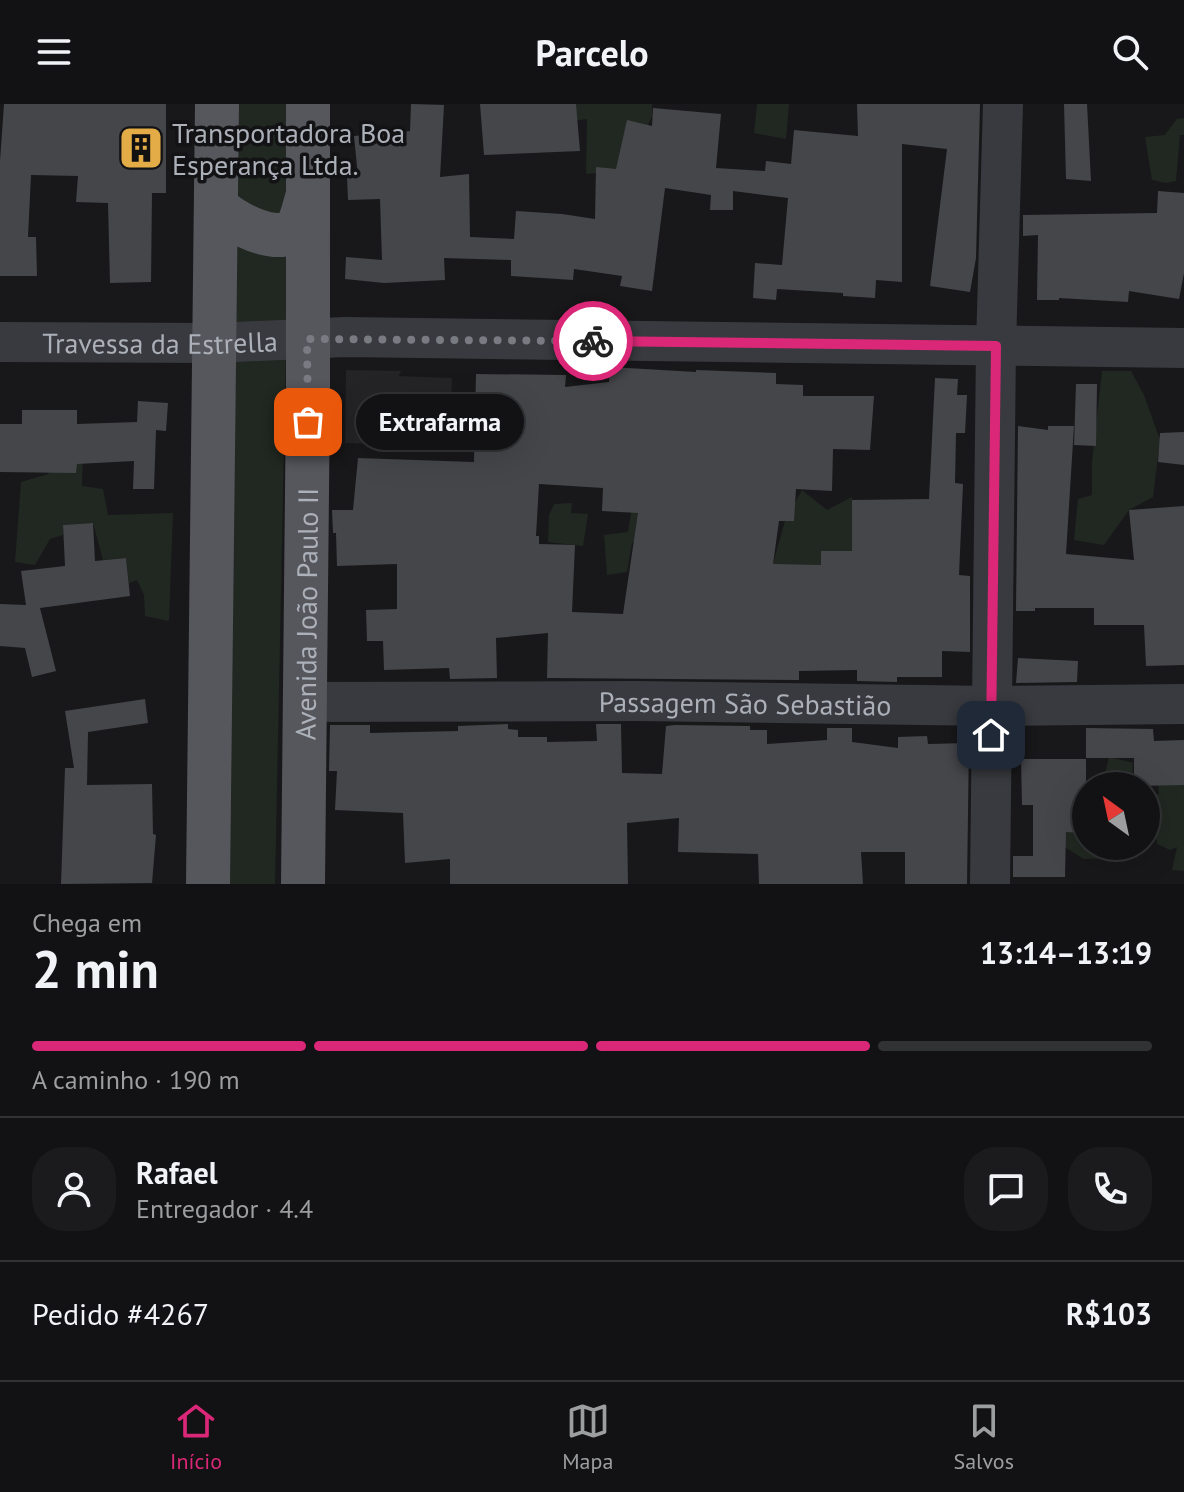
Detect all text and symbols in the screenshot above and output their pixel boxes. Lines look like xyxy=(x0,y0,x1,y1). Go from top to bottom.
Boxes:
text: Parcelo xyxy=(535,29,649,76)
icon: menu xyxy=(32,30,76,74)
icon: search xyxy=(1108,30,1152,74)
place label: Transportadora Boa Esperança Ltda. xyxy=(172,114,405,183)
building icon: Transportadora Boa Esperança Ltda. xyxy=(117,124,165,172)
courier xyxy=(553,301,633,381)
icon: bike xyxy=(571,319,615,363)
street label: Travessa da Estrella xyxy=(42,322,278,362)
pin xyxy=(274,388,342,456)
callout: Extrafarma xyxy=(356,394,524,450)
icon: bag xyxy=(286,400,330,444)
text: Extrafarma xyxy=(379,405,501,438)
street label: Avenida João Paulo II xyxy=(286,488,326,740)
street label: Passagem São Sebastião xyxy=(599,682,892,723)
pin xyxy=(957,701,1025,769)
icon: home xyxy=(969,713,1013,757)
north arrow xyxy=(1072,772,1160,860)
map controls xyxy=(1072,772,1160,860)
text: Chega em xyxy=(32,906,142,939)
text: 13:14–13:19 xyxy=(980,933,1152,972)
text: 2 min xyxy=(32,935,159,1002)
text: A caminho · 190 m xyxy=(32,1063,240,1096)
button: person xyxy=(32,1147,116,1231)
button: chat xyxy=(964,1147,1048,1231)
button: phone xyxy=(1068,1147,1152,1231)
text: Rafael xyxy=(136,1153,218,1192)
text: Entregador · 4.4 xyxy=(136,1192,313,1225)
text: Pedido #4267 xyxy=(32,1294,209,1333)
text: R$103 xyxy=(1066,1294,1152,1333)
tab: Início xyxy=(170,1399,222,1475)
tab: Mapa xyxy=(562,1399,613,1475)
tab: Salvos xyxy=(953,1399,1014,1475)

